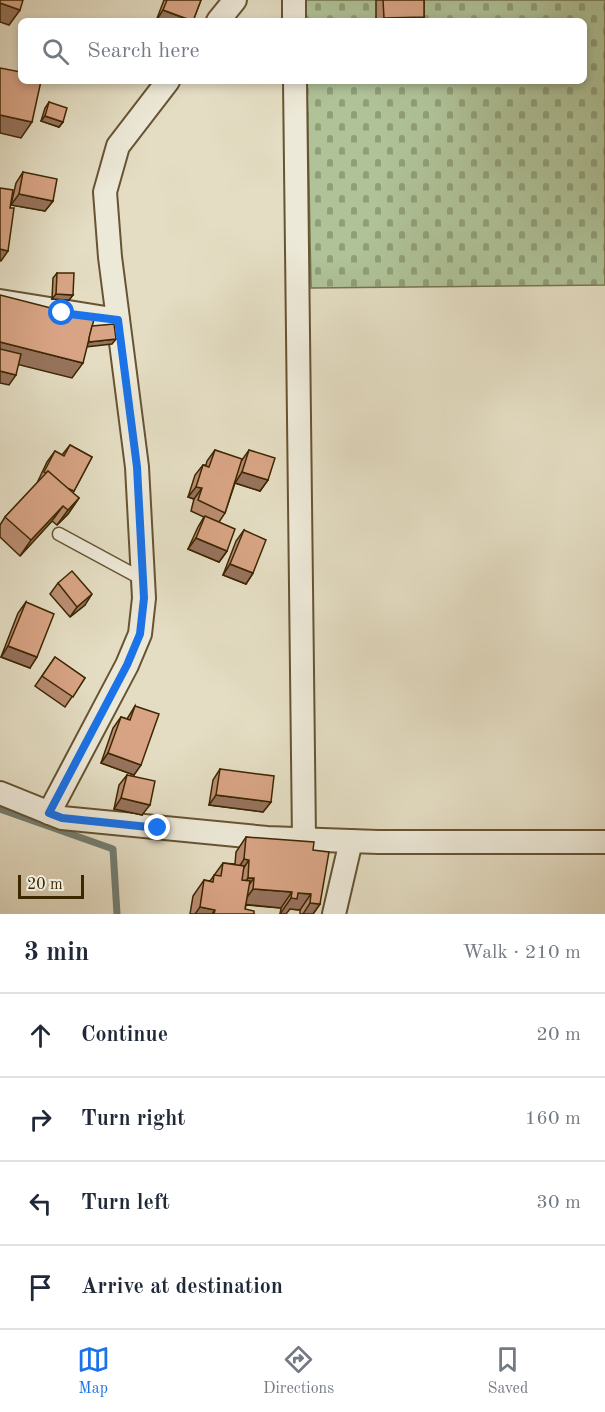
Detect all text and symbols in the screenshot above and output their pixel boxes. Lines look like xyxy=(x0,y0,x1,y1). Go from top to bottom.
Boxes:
search box xyxy=(18,18,587,84)
icon: search xyxy=(39,35,72,68)
text: Search here xyxy=(87,40,200,62)
route start xyxy=(48,299,74,325)
route end xyxy=(144,814,170,840)
scale bar xyxy=(18,872,84,900)
text: 20 m xyxy=(27,877,63,893)
text: 3 min xyxy=(24,940,89,966)
text: Walk · 210 m xyxy=(462,943,581,963)
icon: ahead xyxy=(24,1019,57,1052)
text: Continue xyxy=(81,1024,168,1046)
text: 20 m xyxy=(536,1025,581,1045)
icon: right xyxy=(24,1103,57,1136)
text: Turn right xyxy=(81,1108,185,1130)
text: 160 m xyxy=(525,1109,581,1129)
icon: left xyxy=(24,1187,57,1220)
text: Turn left xyxy=(81,1192,170,1214)
text: 30 m xyxy=(536,1193,581,1213)
icon: arrive xyxy=(24,1271,57,1304)
text: Arrive at destination xyxy=(81,1276,283,1298)
tab: Map xyxy=(77,1343,110,1399)
tab: Directions xyxy=(263,1343,334,1399)
tab: Saved xyxy=(488,1343,528,1399)

